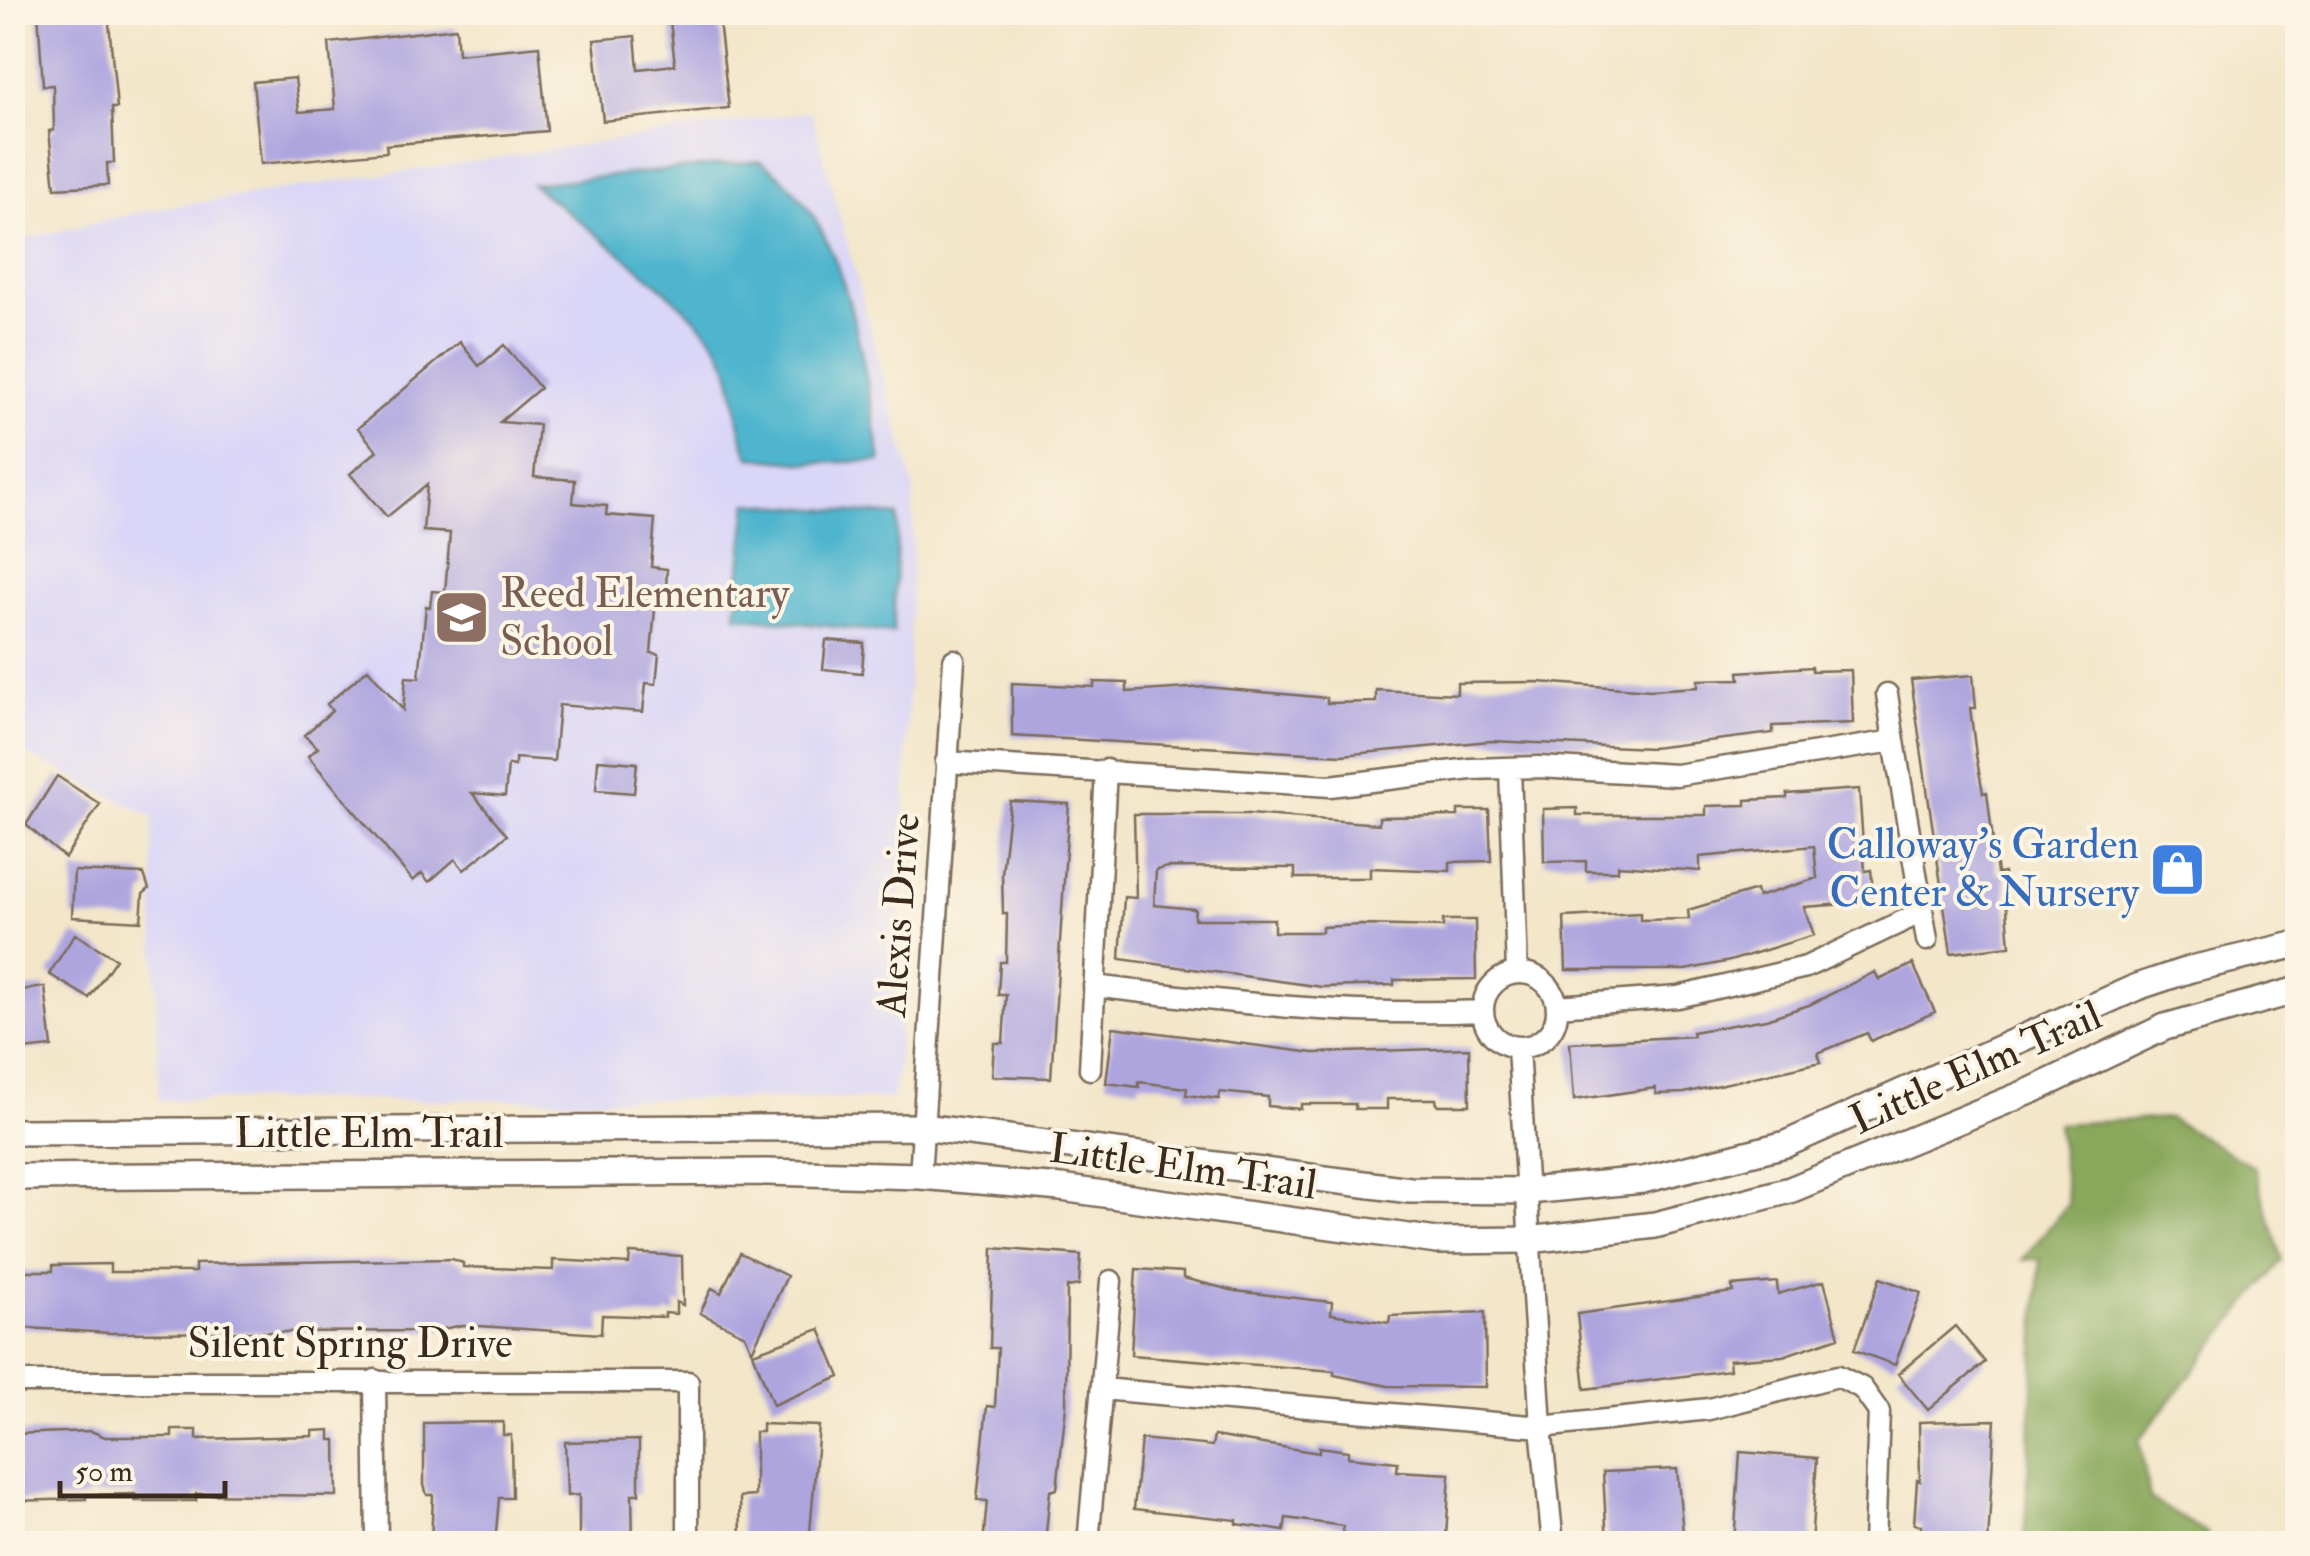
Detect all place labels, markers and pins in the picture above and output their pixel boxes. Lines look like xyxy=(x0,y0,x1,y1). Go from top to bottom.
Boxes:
place label: Reed Elementary School xyxy=(500,568,790,668)
school or university icon: Reed Elementary School xyxy=(431,588,491,648)
place label: Calloway’s Garden Center & Nursery xyxy=(1827,819,2140,919)
shop icon: Calloway’s Garden Center & Nursery xyxy=(2148,839,2208,899)

